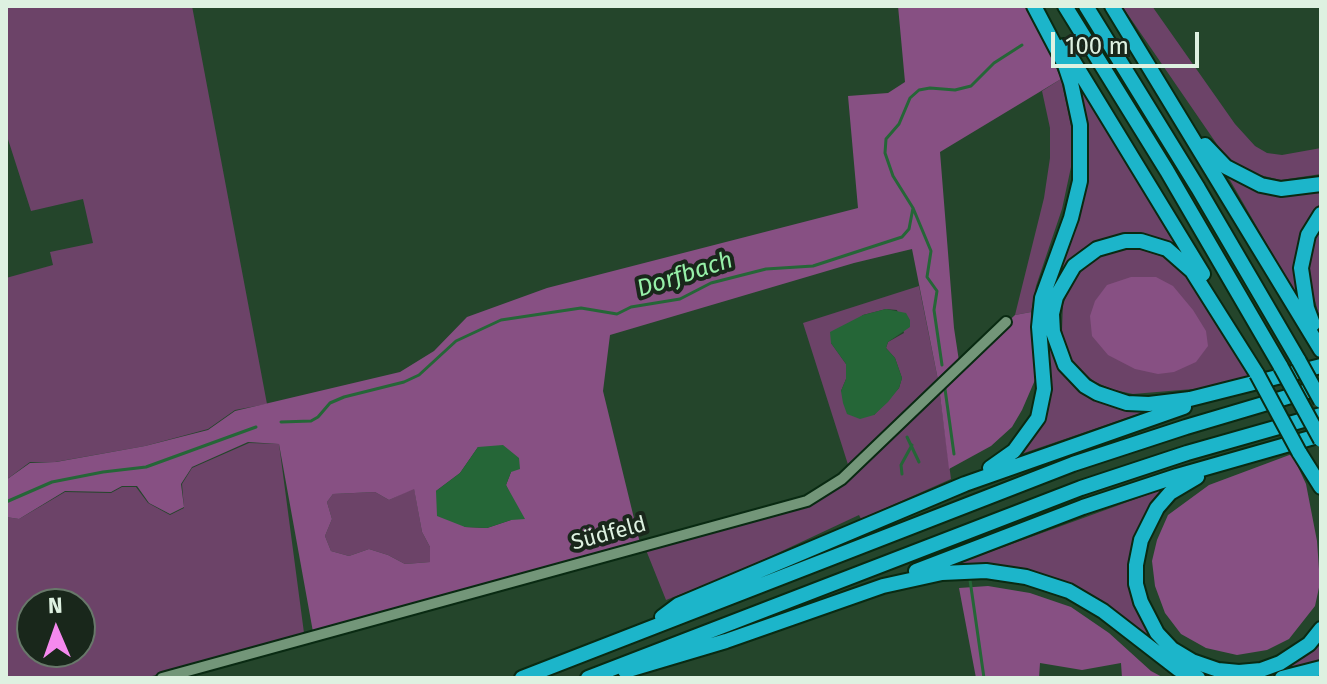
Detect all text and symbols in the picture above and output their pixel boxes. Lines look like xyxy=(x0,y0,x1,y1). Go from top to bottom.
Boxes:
scale bar xyxy=(1055,16,1203,66)
text: 100 m xyxy=(1065,32,1129,60)
water label: Dorfbach xyxy=(633,246,737,304)
street label: Südfeld xyxy=(569,511,649,557)
north arrow xyxy=(16,588,96,668)
text: N xyxy=(47,592,63,619)

